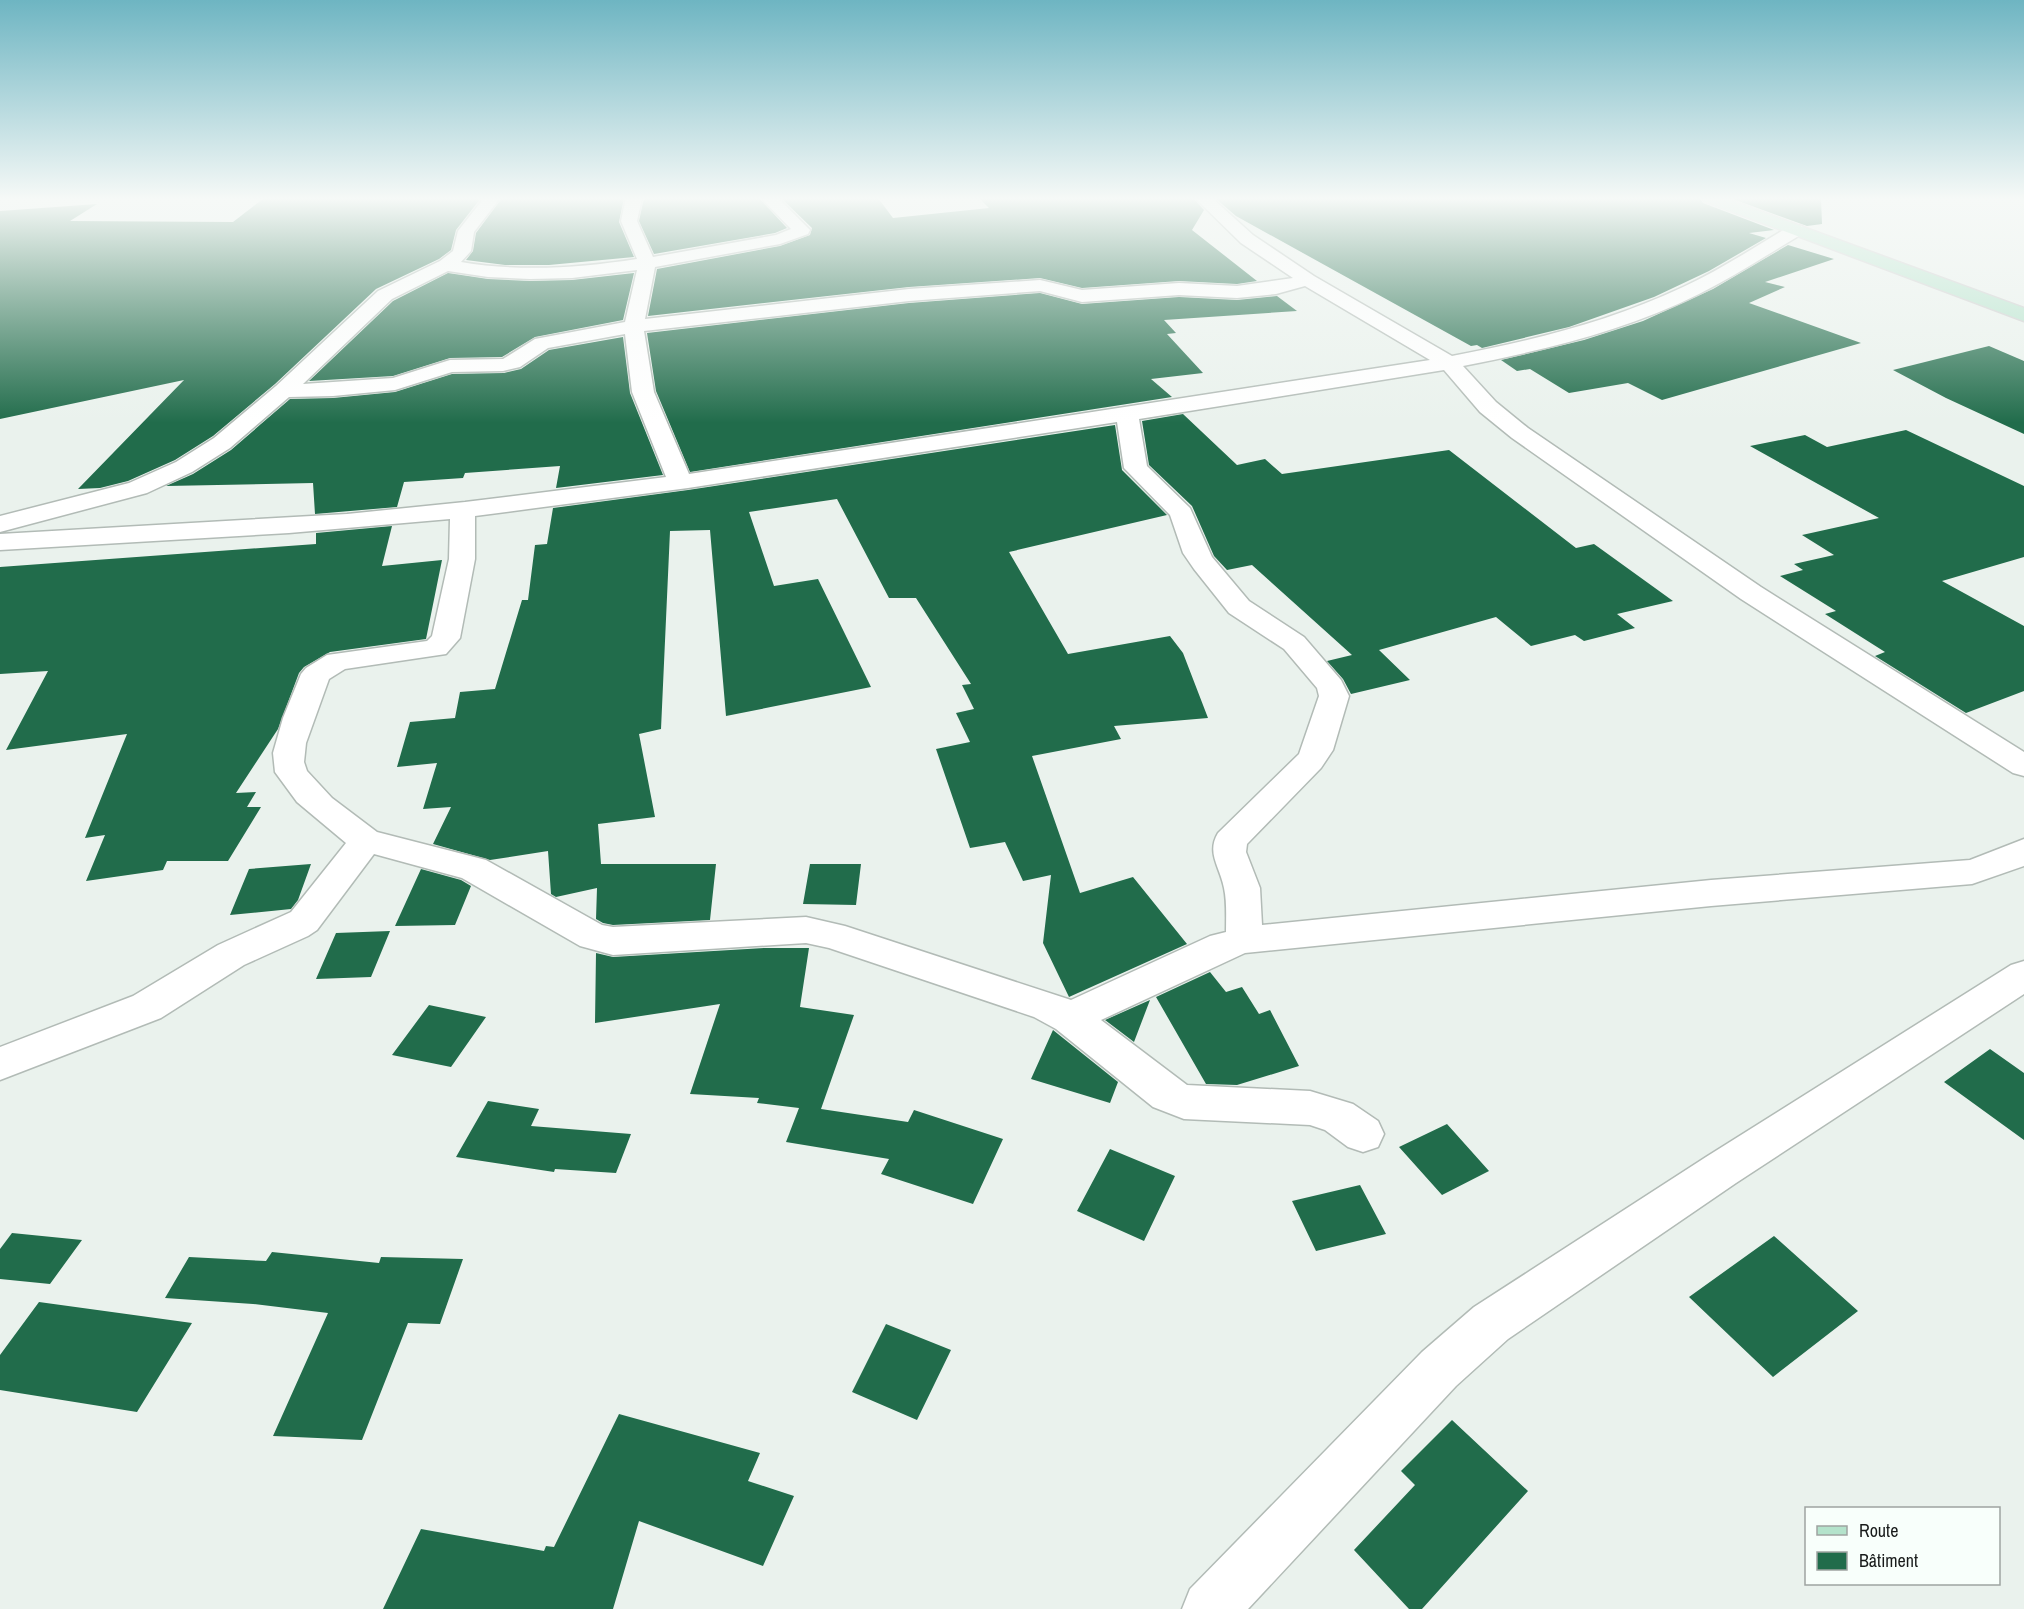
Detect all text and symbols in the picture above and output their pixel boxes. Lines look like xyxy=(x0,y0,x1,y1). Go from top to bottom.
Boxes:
legend xyxy=(1805,1507,2000,1585)
text: Route xyxy=(1859,1518,1898,1543)
text: Bâtiment xyxy=(1859,1548,1918,1573)

